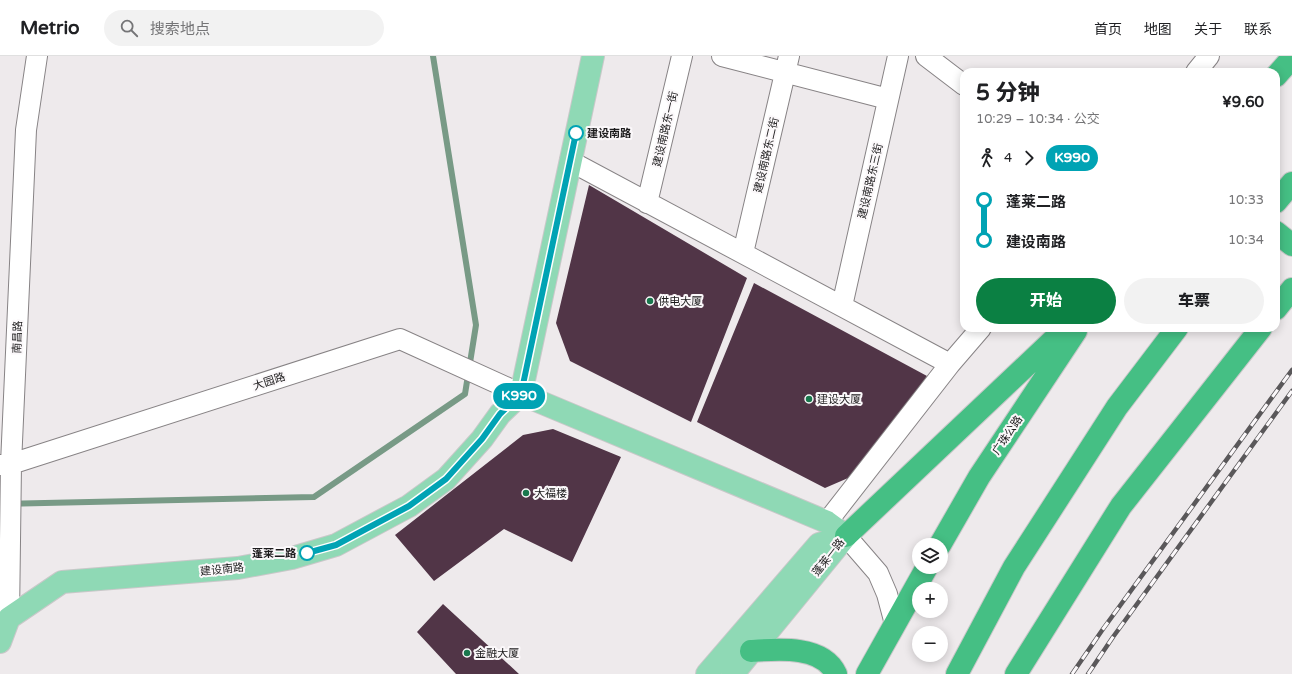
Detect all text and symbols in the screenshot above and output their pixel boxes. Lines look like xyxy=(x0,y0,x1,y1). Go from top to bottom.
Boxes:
search box xyxy=(104,10,384,46)
text: Metrio xyxy=(20,17,80,39)
icon: search xyxy=(118,17,140,39)
text: 搜索地点 xyxy=(150,20,210,38)
text: 首页 xyxy=(1094,21,1122,38)
text: 地图 xyxy=(1144,21,1172,38)
text: 关于 xyxy=(1194,21,1222,38)
text: 联系 xyxy=(1244,21,1272,38)
text: 5 分钟 xyxy=(976,80,1040,106)
street label: 建设南路东一街 xyxy=(650,90,680,168)
text: ¥9.60 xyxy=(1222,93,1264,111)
text: 10:29 – 10:34 · 公交 xyxy=(976,111,1100,127)
street label: 建设南路东二街 xyxy=(751,116,781,194)
marker: 建设南路 xyxy=(568,125,584,141)
place label: 建设南路 xyxy=(587,127,632,140)
street label: 建设南路东三街 xyxy=(855,142,885,220)
icon: walk xyxy=(976,147,998,169)
icon: forward xyxy=(1018,147,1040,169)
text: K990 xyxy=(1054,149,1090,166)
text: 4 xyxy=(1004,150,1012,166)
text: 10:33 xyxy=(1228,192,1264,208)
text: 蓬莱二路 xyxy=(1006,193,1066,211)
text: 10:34 xyxy=(1228,232,1264,248)
text: 建设南路 xyxy=(1006,233,1066,251)
button: 开始 xyxy=(976,278,1116,324)
button: 车票 xyxy=(1124,278,1264,324)
place label: 供电大厦 xyxy=(658,295,702,308)
marker: 供电大厦 xyxy=(645,296,655,306)
street label: 南昌路 xyxy=(10,320,25,354)
street label: 大园路 xyxy=(251,370,287,393)
line badge: K990 xyxy=(491,383,547,409)
text: K990 xyxy=(501,387,537,404)
place label: 建设大厦 xyxy=(817,393,861,406)
marker: 建设大厦 xyxy=(804,394,814,404)
street label: 广珠公路 xyxy=(990,413,1025,457)
place label: 大福楼 xyxy=(534,487,567,500)
marker: 大福楼 xyxy=(521,488,531,498)
street label: 蓬莱一路 xyxy=(810,536,847,579)
map controls xyxy=(912,538,948,662)
button: layers xyxy=(912,538,948,574)
marker: 蓬莱二路 xyxy=(299,545,315,561)
place label: 蓬莱二路 xyxy=(252,547,297,560)
street label: 建设南路 xyxy=(199,561,245,578)
button: + xyxy=(912,582,948,618)
button: − xyxy=(912,626,948,662)
place label: 金融大厦 xyxy=(475,647,519,660)
marker: 金融大厦 xyxy=(462,648,472,658)

